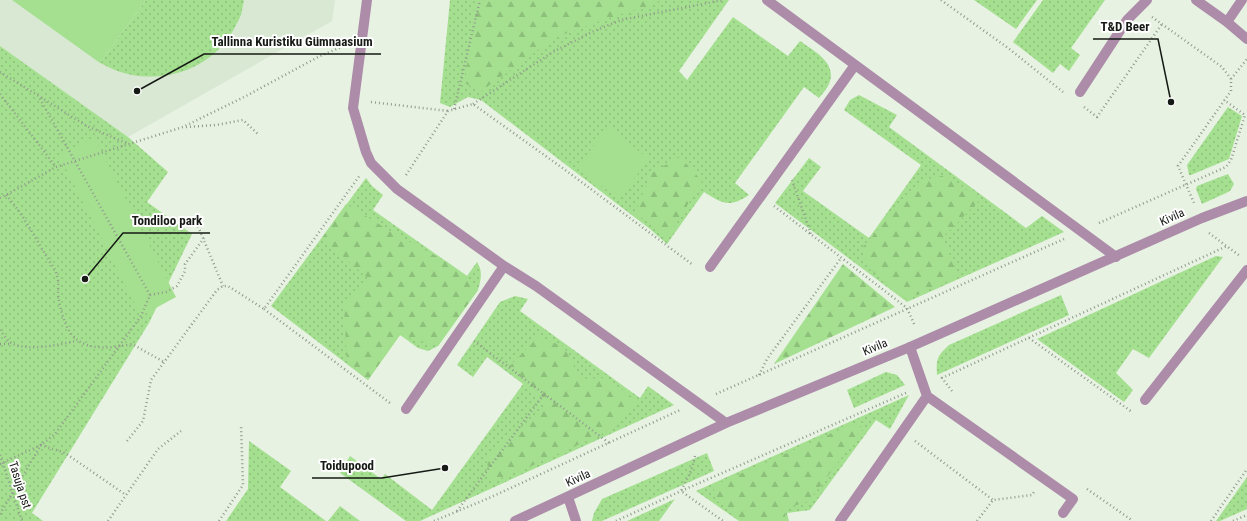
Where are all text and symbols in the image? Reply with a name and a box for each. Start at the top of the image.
callout: T&D Beer [1093,14,1158,39]
text: T&D Beer [1101,19,1150,34]
callout: Tallinna Kuristiku Gümnaasium [204,29,381,54]
text: Tallinna Kuristiku Gümnaasium [211,34,373,49]
street label: Kivila [1157,205,1187,229]
callout: Tondiloo park [123,208,210,233]
text: Tondiloo park [132,213,203,228]
street label: Kivila [860,335,890,358]
callout: Toidupood [312,453,382,478]
text: Toidupood [320,458,374,473]
street label: Tasuja pst [6,460,34,511]
street label: Kivila [563,466,593,490]

